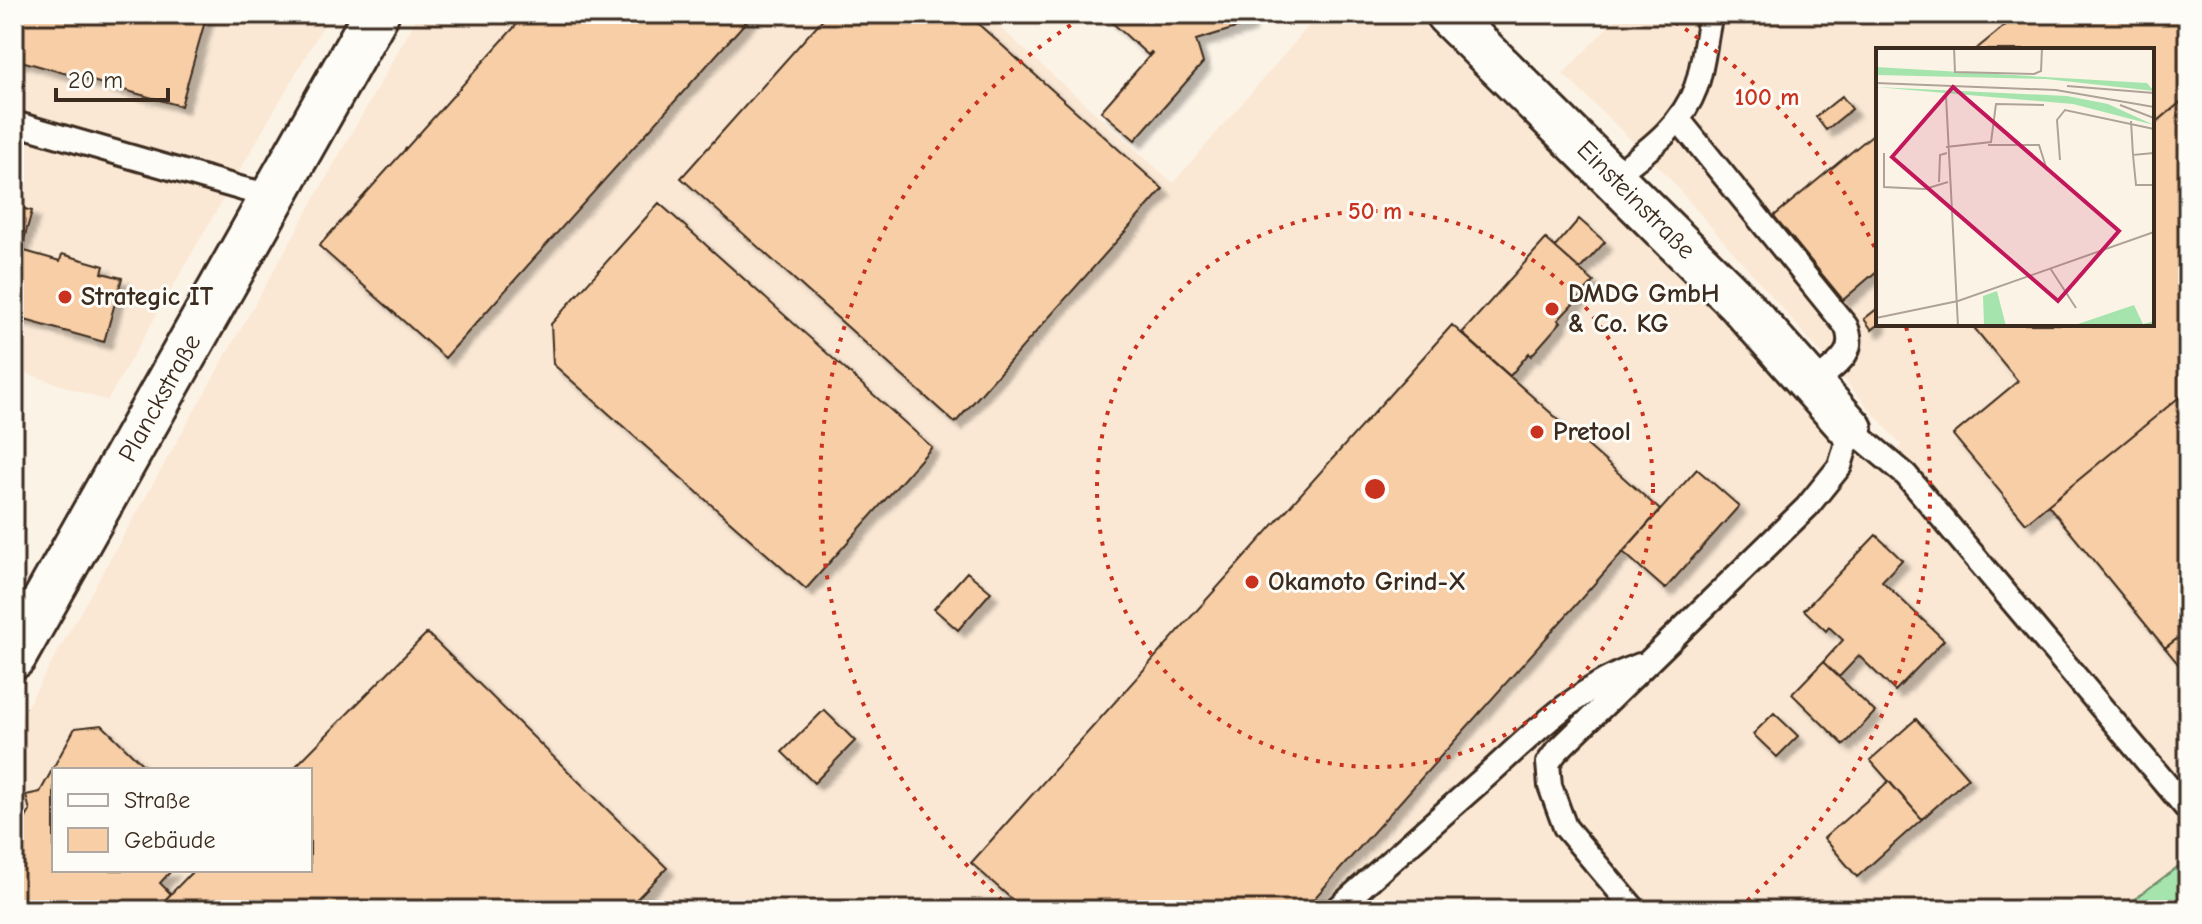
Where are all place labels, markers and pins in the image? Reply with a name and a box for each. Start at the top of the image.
place label: DMDG GmbH & Co. KG [1568,279,1720,339]
place label: Strategic IT [81,282,214,312]
marker: Strategic IT [56,288,74,306]
marker: DMDG GmbH & Co. KG [1543,300,1561,318]
place label: Pretool [1553,417,1631,447]
marker: Pretool [1528,423,1546,441]
centre of rings [1361,475,1389,503]
place label: Okamoto Grind-X [1268,567,1467,597]
marker: Okamoto Grind-X [1243,573,1261,591]

